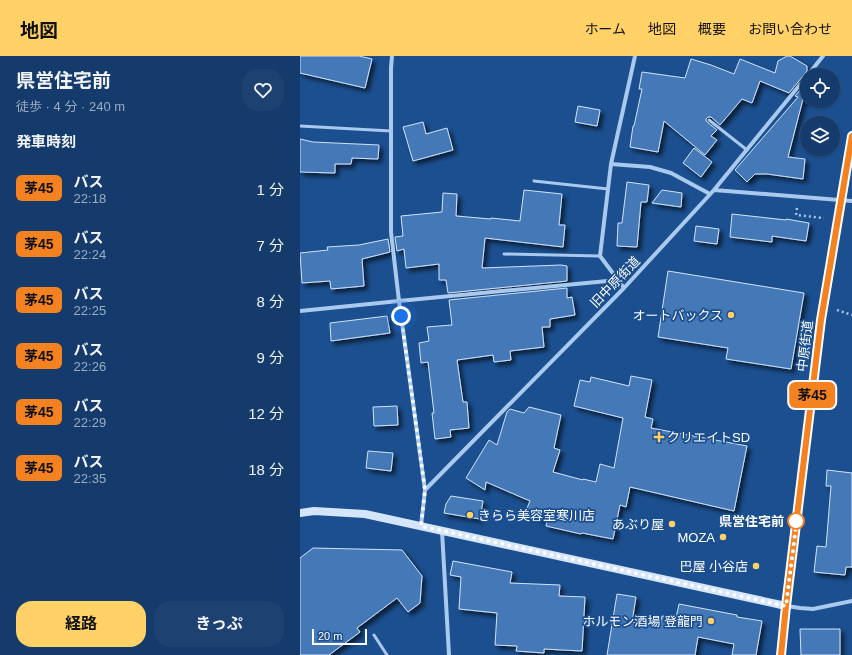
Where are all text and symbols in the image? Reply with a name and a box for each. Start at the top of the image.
text: 地図 [20,20,58,41]
text: ホーム [584,21,626,37]
text: 地図 [648,21,676,37]
text: 概要 [698,21,726,37]
text: お問い合わせ [748,21,832,37]
map controls [800,68,840,156]
button: locate [800,68,840,108]
button: heart [242,69,284,111]
text: 県営住宅前 [16,70,111,91]
text: 徒歩 · 4 分 · 240 m [16,99,125,114]
button: layers [800,116,840,156]
text: 発車時刻 [16,133,76,150]
text: バス [74,173,104,190]
text: 茅45 [24,180,54,196]
text: 1 分 [256,181,284,198]
text: 22:18 [74,191,106,206]
text: バス [74,229,104,246]
text: 茅45 [24,236,54,252]
text: 7 分 [256,237,284,254]
text: 22:24 [74,247,106,262]
street label: 旧中原街道 [587,253,643,311]
text: バス [74,285,104,302]
text: 茅45 [24,292,54,308]
text: 8 分 [256,293,284,310]
text: 22:25 [74,303,106,318]
your location [391,306,411,326]
place label: オートバックス [632,308,723,323]
marker: オートバックス [726,310,736,320]
street label: 中原街道 [794,319,816,373]
text: バス [74,341,104,358]
text: 茅45 [24,348,54,364]
text: 9 分 [256,349,284,366]
text: 22:26 [74,359,106,374]
line badge: 茅45 [789,382,835,408]
text: 茅45 [797,387,827,403]
text: バス [74,397,104,414]
text: 茅45 [24,404,54,420]
text: 12 分 [248,405,284,422]
text: 22:29 [74,415,106,430]
place label: クリエイトSD [667,430,750,445]
marker: クリエイトSD [654,432,664,442]
text: バス [74,453,104,470]
text: 茅45 [24,460,54,476]
text: 18 分 [248,461,284,478]
text: 22:35 [74,471,106,486]
place label: きらら美容室寒川店 [478,508,595,523]
marker: きらら美容室寒川店 [465,510,475,520]
marker: 県営住宅前 [787,512,805,530]
place label: 県営住宅前 [719,514,784,529]
place label: あぶり屋 [612,517,664,532]
marker: あぶり屋 [667,519,677,529]
place label: MOZA [677,530,715,545]
marker: MOZA [718,532,728,542]
place label: 巴屋 小谷店 [679,559,748,574]
marker: 巴屋 小谷店 [751,561,761,571]
button: 経路 [16,601,146,647]
button: きっぷ [154,601,284,647]
place label: ホルモン酒場 登龍門 [582,614,703,629]
marker: ホルモン酒場 登龍門 [706,616,716,626]
scale bar [312,627,367,646]
text: 20 m [318,630,342,642]

